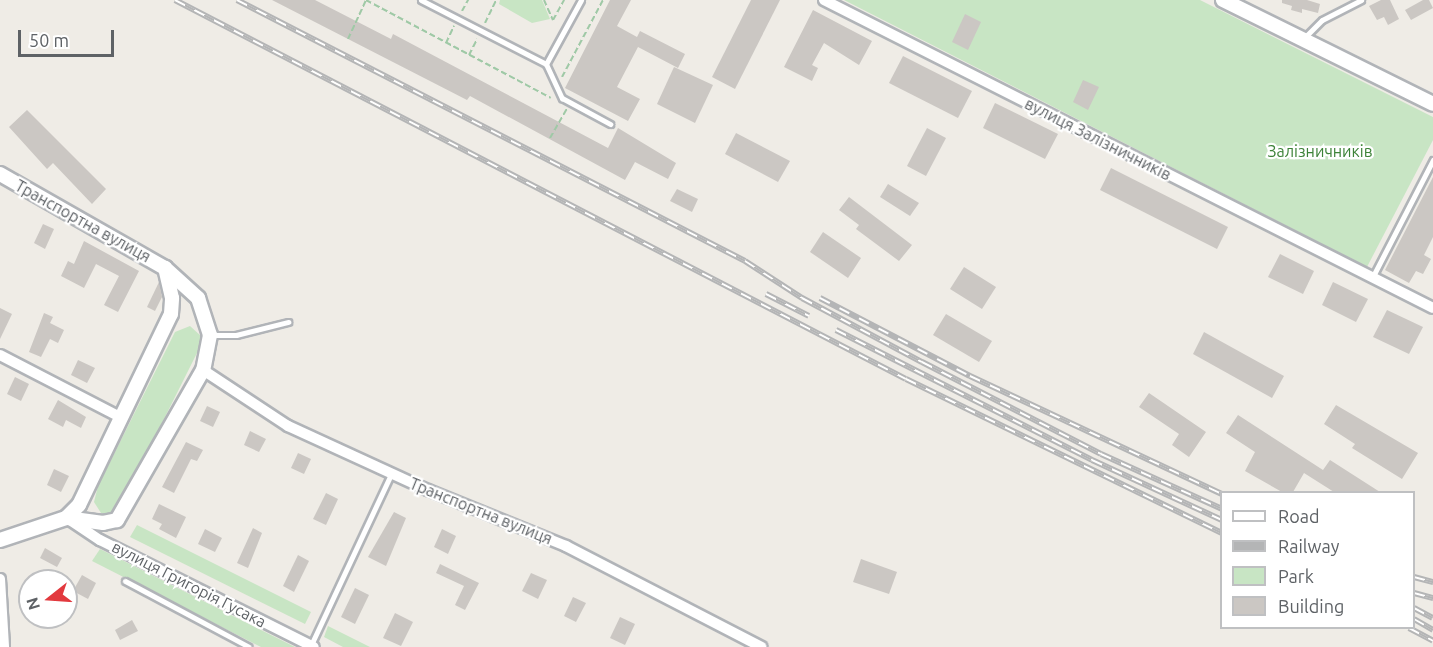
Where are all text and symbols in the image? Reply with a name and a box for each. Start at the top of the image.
scale bar [21,18,117,56]
text: 50 m [29,30,69,50]
street label: вулиця Залізничників [1022,94,1174,184]
park label: Залізничників [1267,141,1373,161]
street label: Транспортна вулиця [12,176,154,266]
street label: Транспортна вулиця [407,474,555,548]
legend [1220,491,1415,629]
text: Road [1278,506,1320,526]
text: Railway [1278,536,1339,556]
street label: вулиця Григорія Гусака [109,537,269,631]
text: Park [1278,566,1314,586]
north arrow [18,569,78,629]
text: N [22,595,43,612]
text: Building [1278,596,1344,616]

